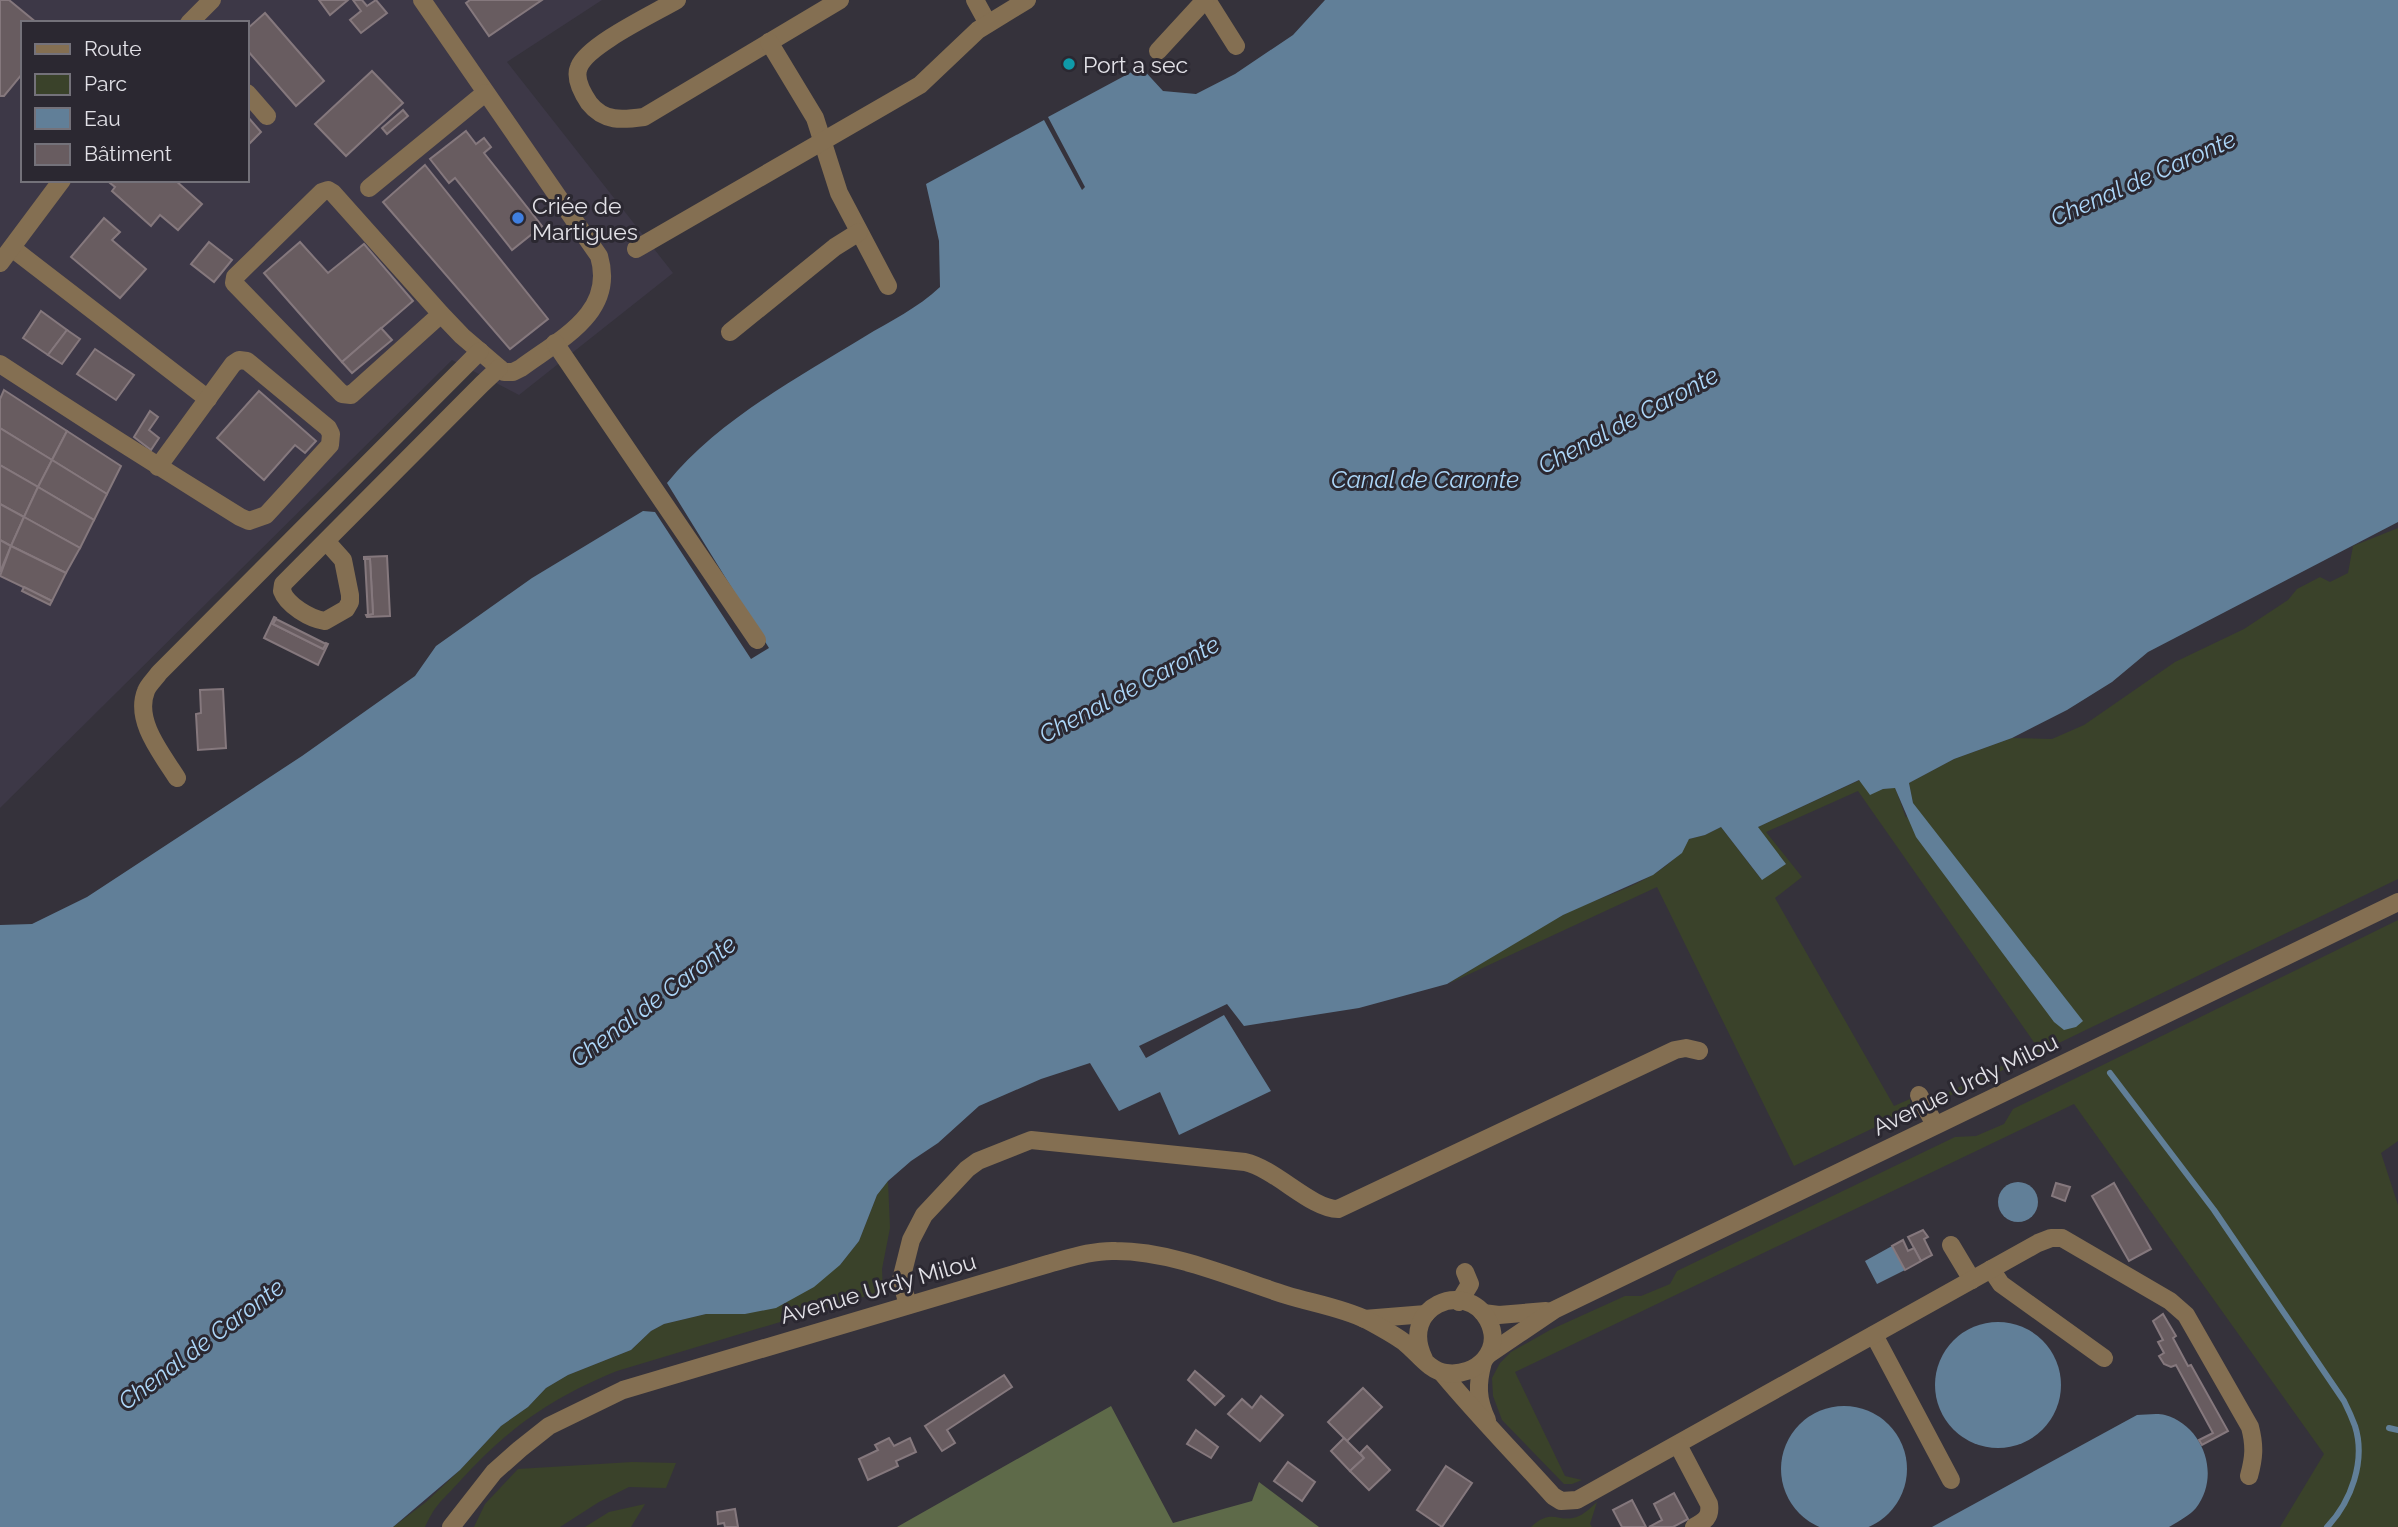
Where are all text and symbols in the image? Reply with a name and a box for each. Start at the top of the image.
legend [21,21,248,182]
text: Route [84,36,142,61]
place label: Port a sec [1083,51,1188,78]
marker: Port a sec [1061,56,1077,72]
text: Parc [84,71,127,96]
text: Eau [84,106,121,131]
water label: Chenal de Caronte [2046,124,2240,232]
text: Bâtiment [84,141,172,166]
place label: Criée de Martigues [532,192,638,245]
marker: Criée de Martigues [510,210,526,226]
water label: Chenal de Caronte [1533,360,1723,480]
water label: Canal de Caronte [1331,465,1519,494]
water label: Chenal de Caronte [1034,629,1224,749]
water label: Chenal de Caronte [564,929,742,1073]
street label: Avenue Urdy Milou [1868,1028,2062,1140]
street label: Avenue Urdy Milou [777,1247,979,1329]
water label: Chenal de Caronte [112,1272,290,1416]

